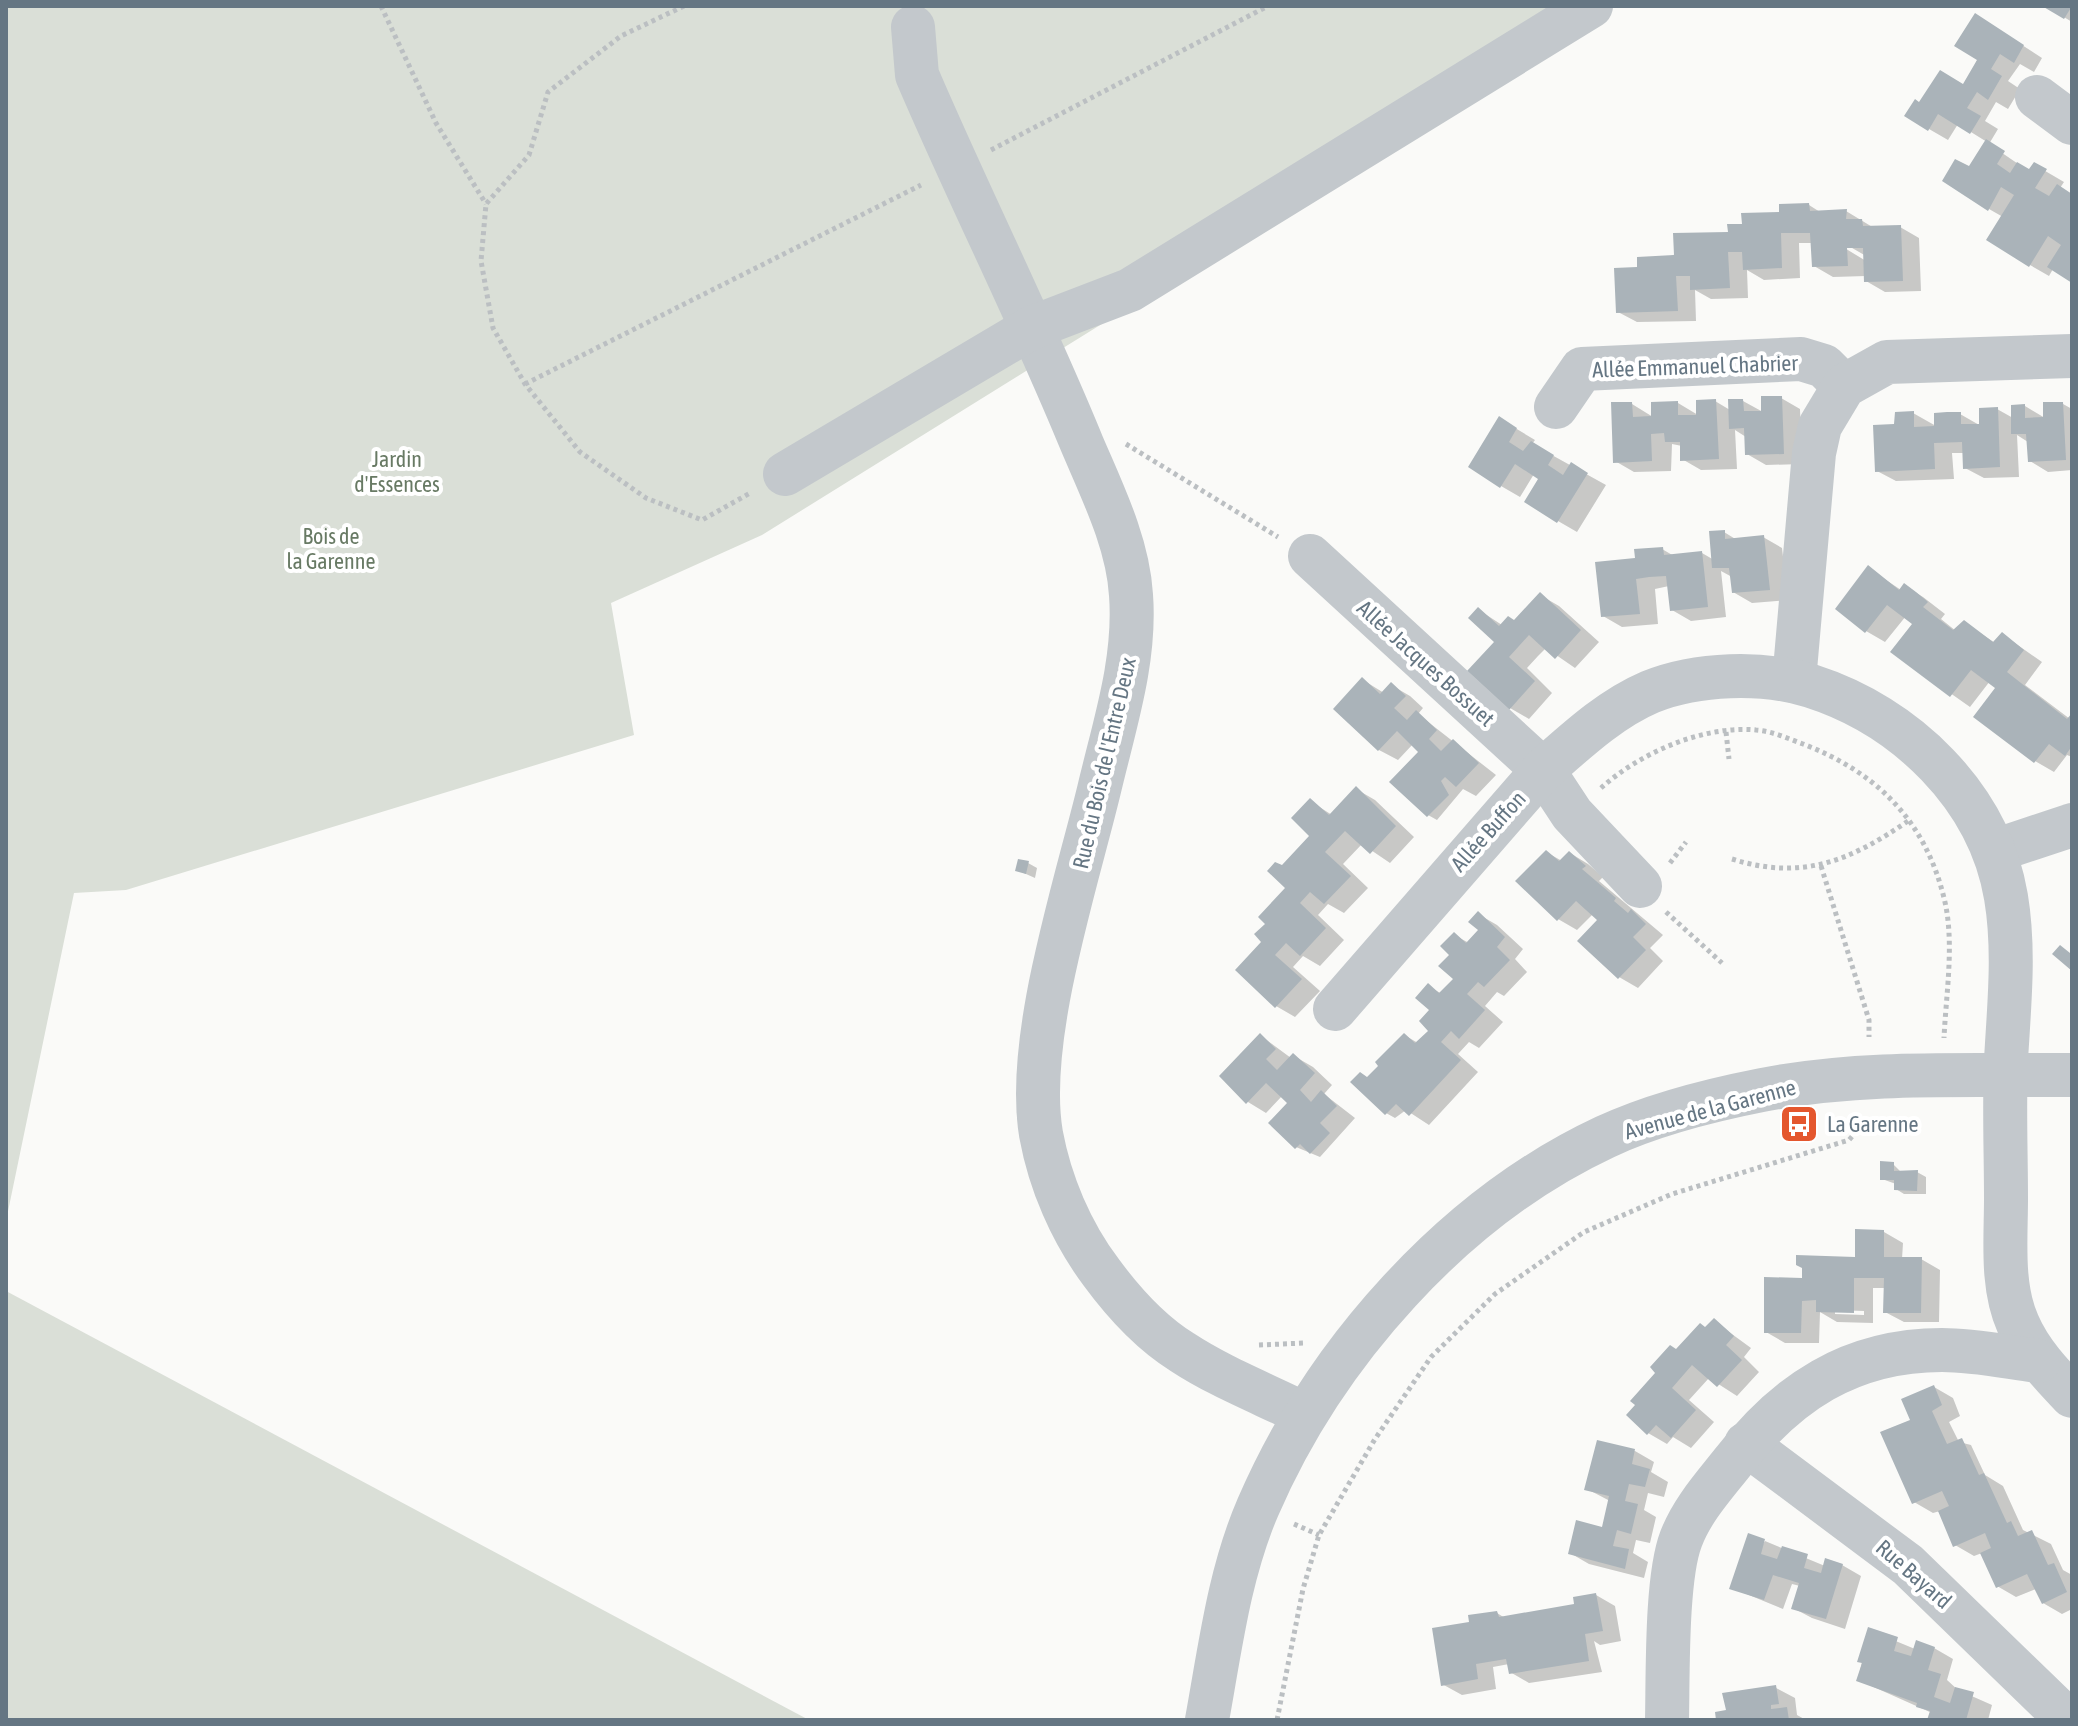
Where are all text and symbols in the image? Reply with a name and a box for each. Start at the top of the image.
street label: Allée Emmanuel Chabrier [1592,349,1799,383]
park label: Jardin d'Essences [354,446,440,497]
park label: Bois de la Garenne [287,523,375,574]
street label: Allée Jacques Bossuet [1352,595,1500,731]
street label: Rue du Bois de l'Entre Deux [1067,655,1141,871]
street label: Allée Buffon [1445,785,1531,877]
street label: Avenue de la Garenne [1622,1074,1798,1144]
bus stop icon: La Garenne [1778,1103,1820,1145]
place label: La Garenne [1827,1111,1918,1137]
street label: Rue Bayard [1871,1534,1957,1614]

